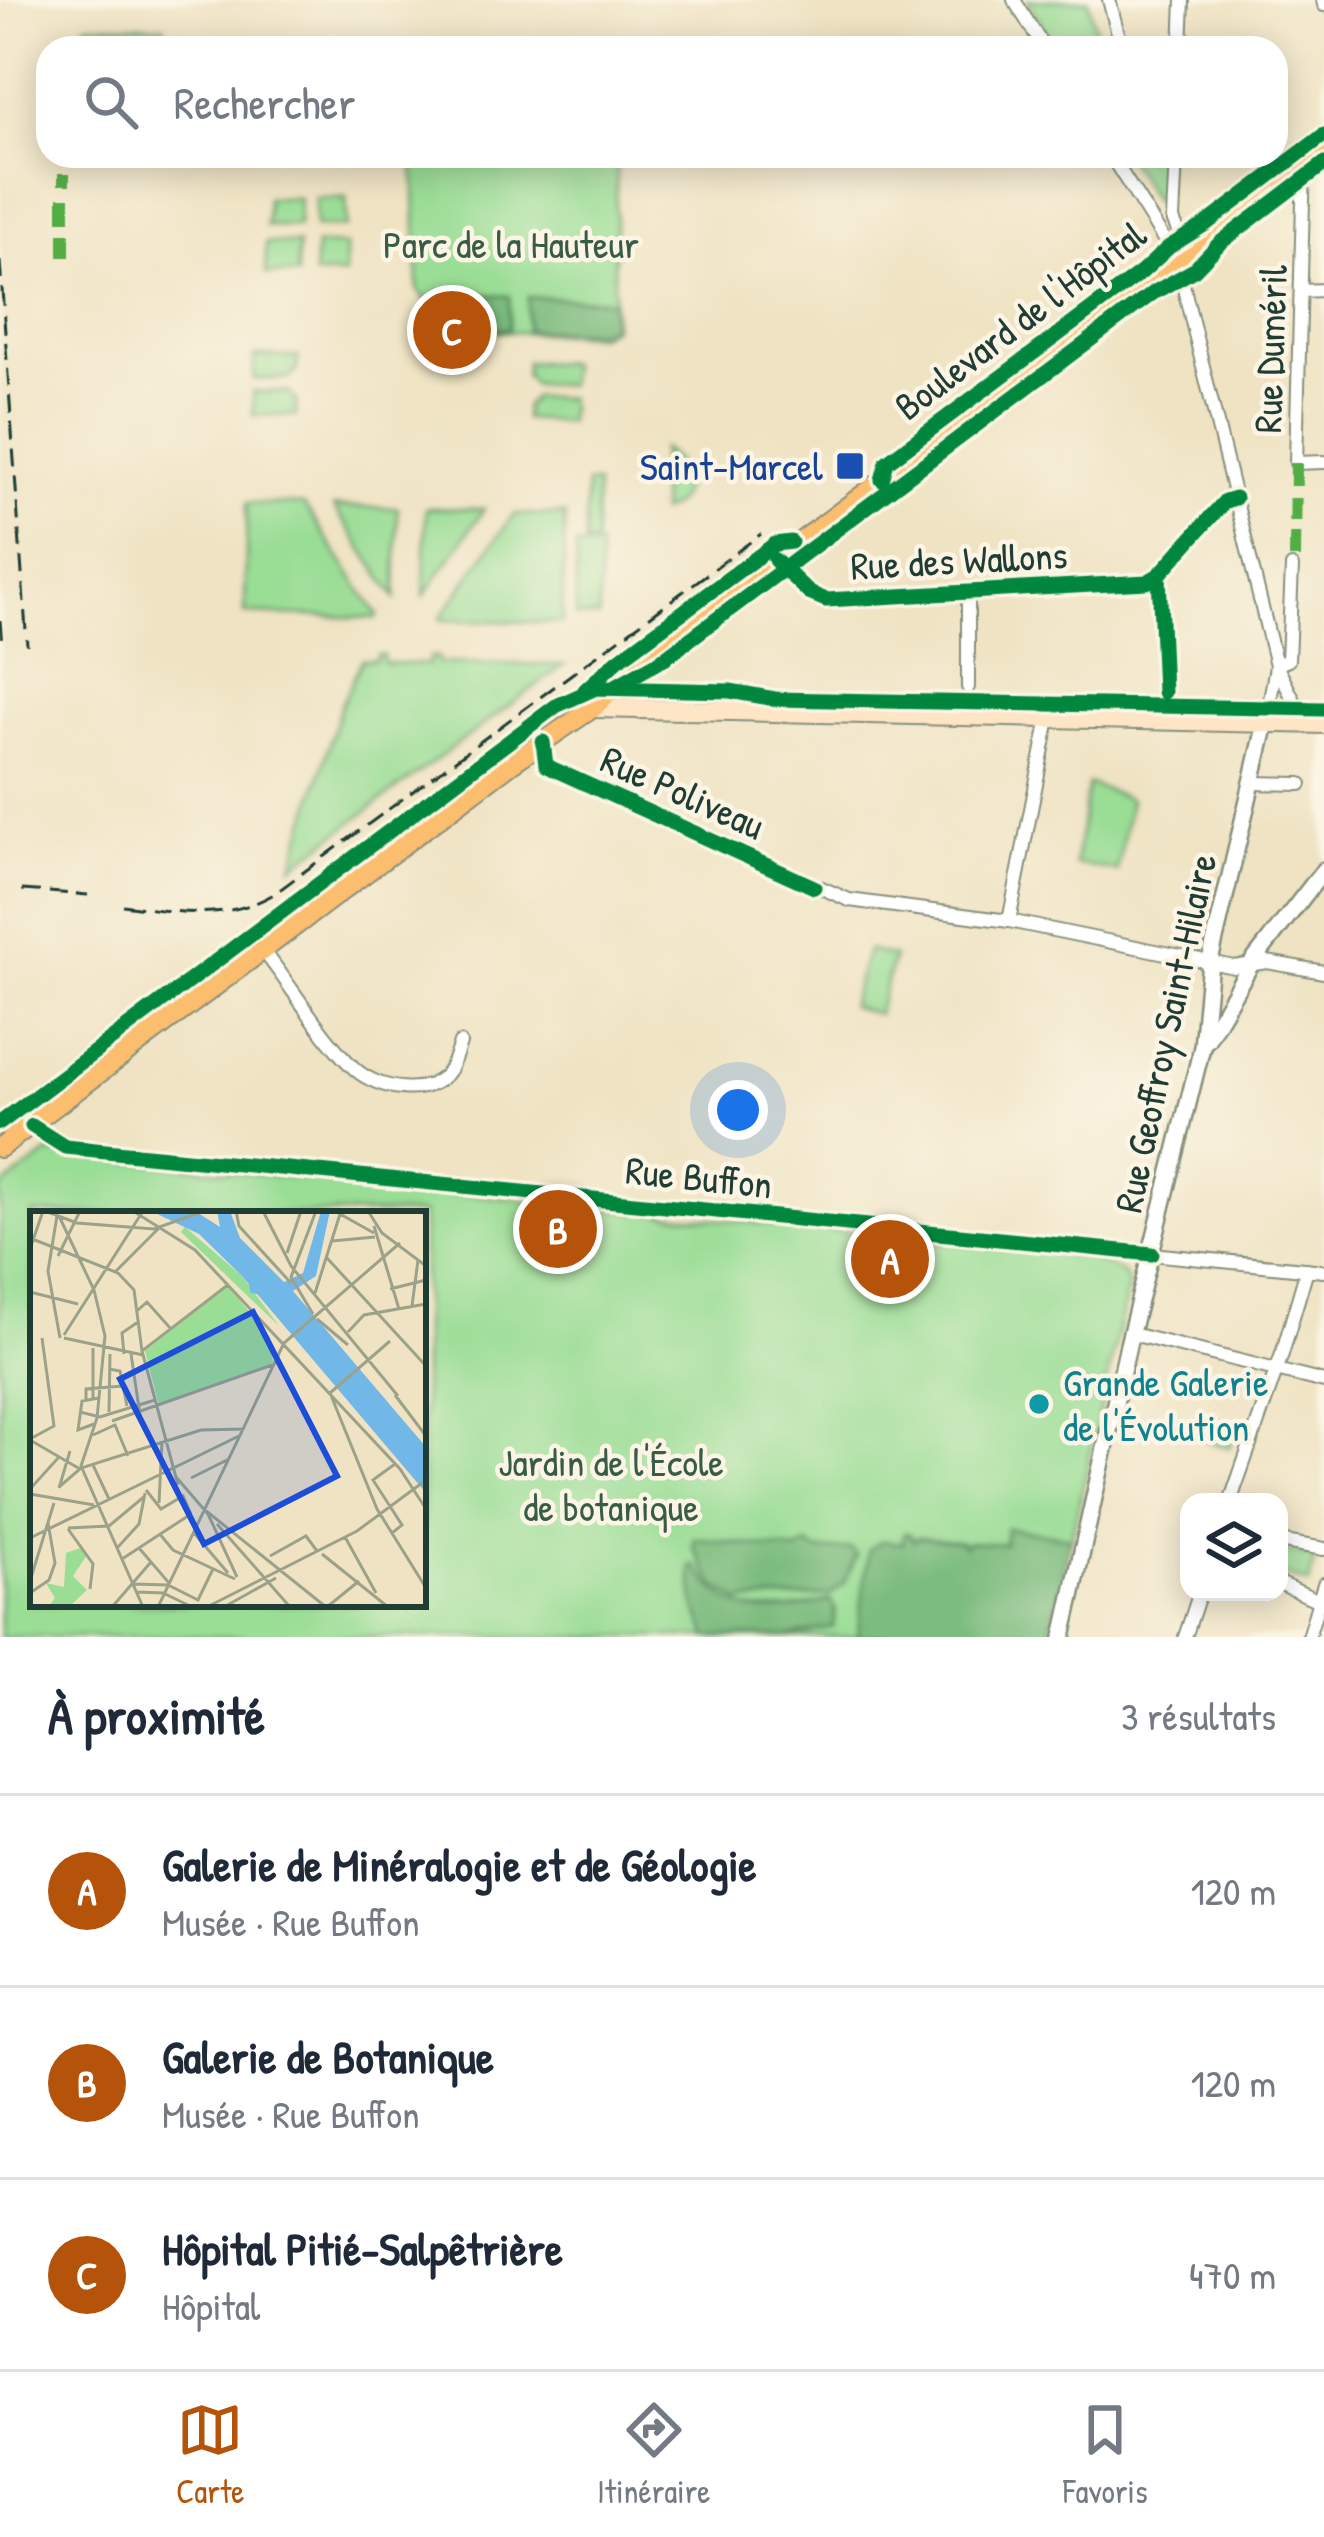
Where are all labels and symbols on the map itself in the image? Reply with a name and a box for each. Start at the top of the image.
street label: Boulevard de l'Hôpital [883,207,1157,432]
park label: Parc de la Hauteur [383,217,639,270]
street label: Rue Duméril [1240,263,1299,434]
pin: C [413,285,491,375]
place label: Saint-Marcel [640,439,824,492]
marker: Saint-Marcel [834,450,866,482]
street label: Rue des Wallons [849,527,1069,592]
street label: Rue Poliveau [593,732,773,851]
street label: Rue Geoffroy Saint-Hilaire [1101,849,1228,1217]
your location [708,1080,768,1140]
street label: Rue Buffon [623,1142,775,1211]
pin: B [519,1184,597,1274]
inset map [30,1211,426,1607]
pin: A [851,1214,929,1304]
place label: Grande Galerie de l'Évolution [1063,1355,1269,1453]
marker: Grande Galerie de l'Évolution [1026,1391,1052,1417]
park label: Jardin de l'École de botanique [498,1435,724,1533]

